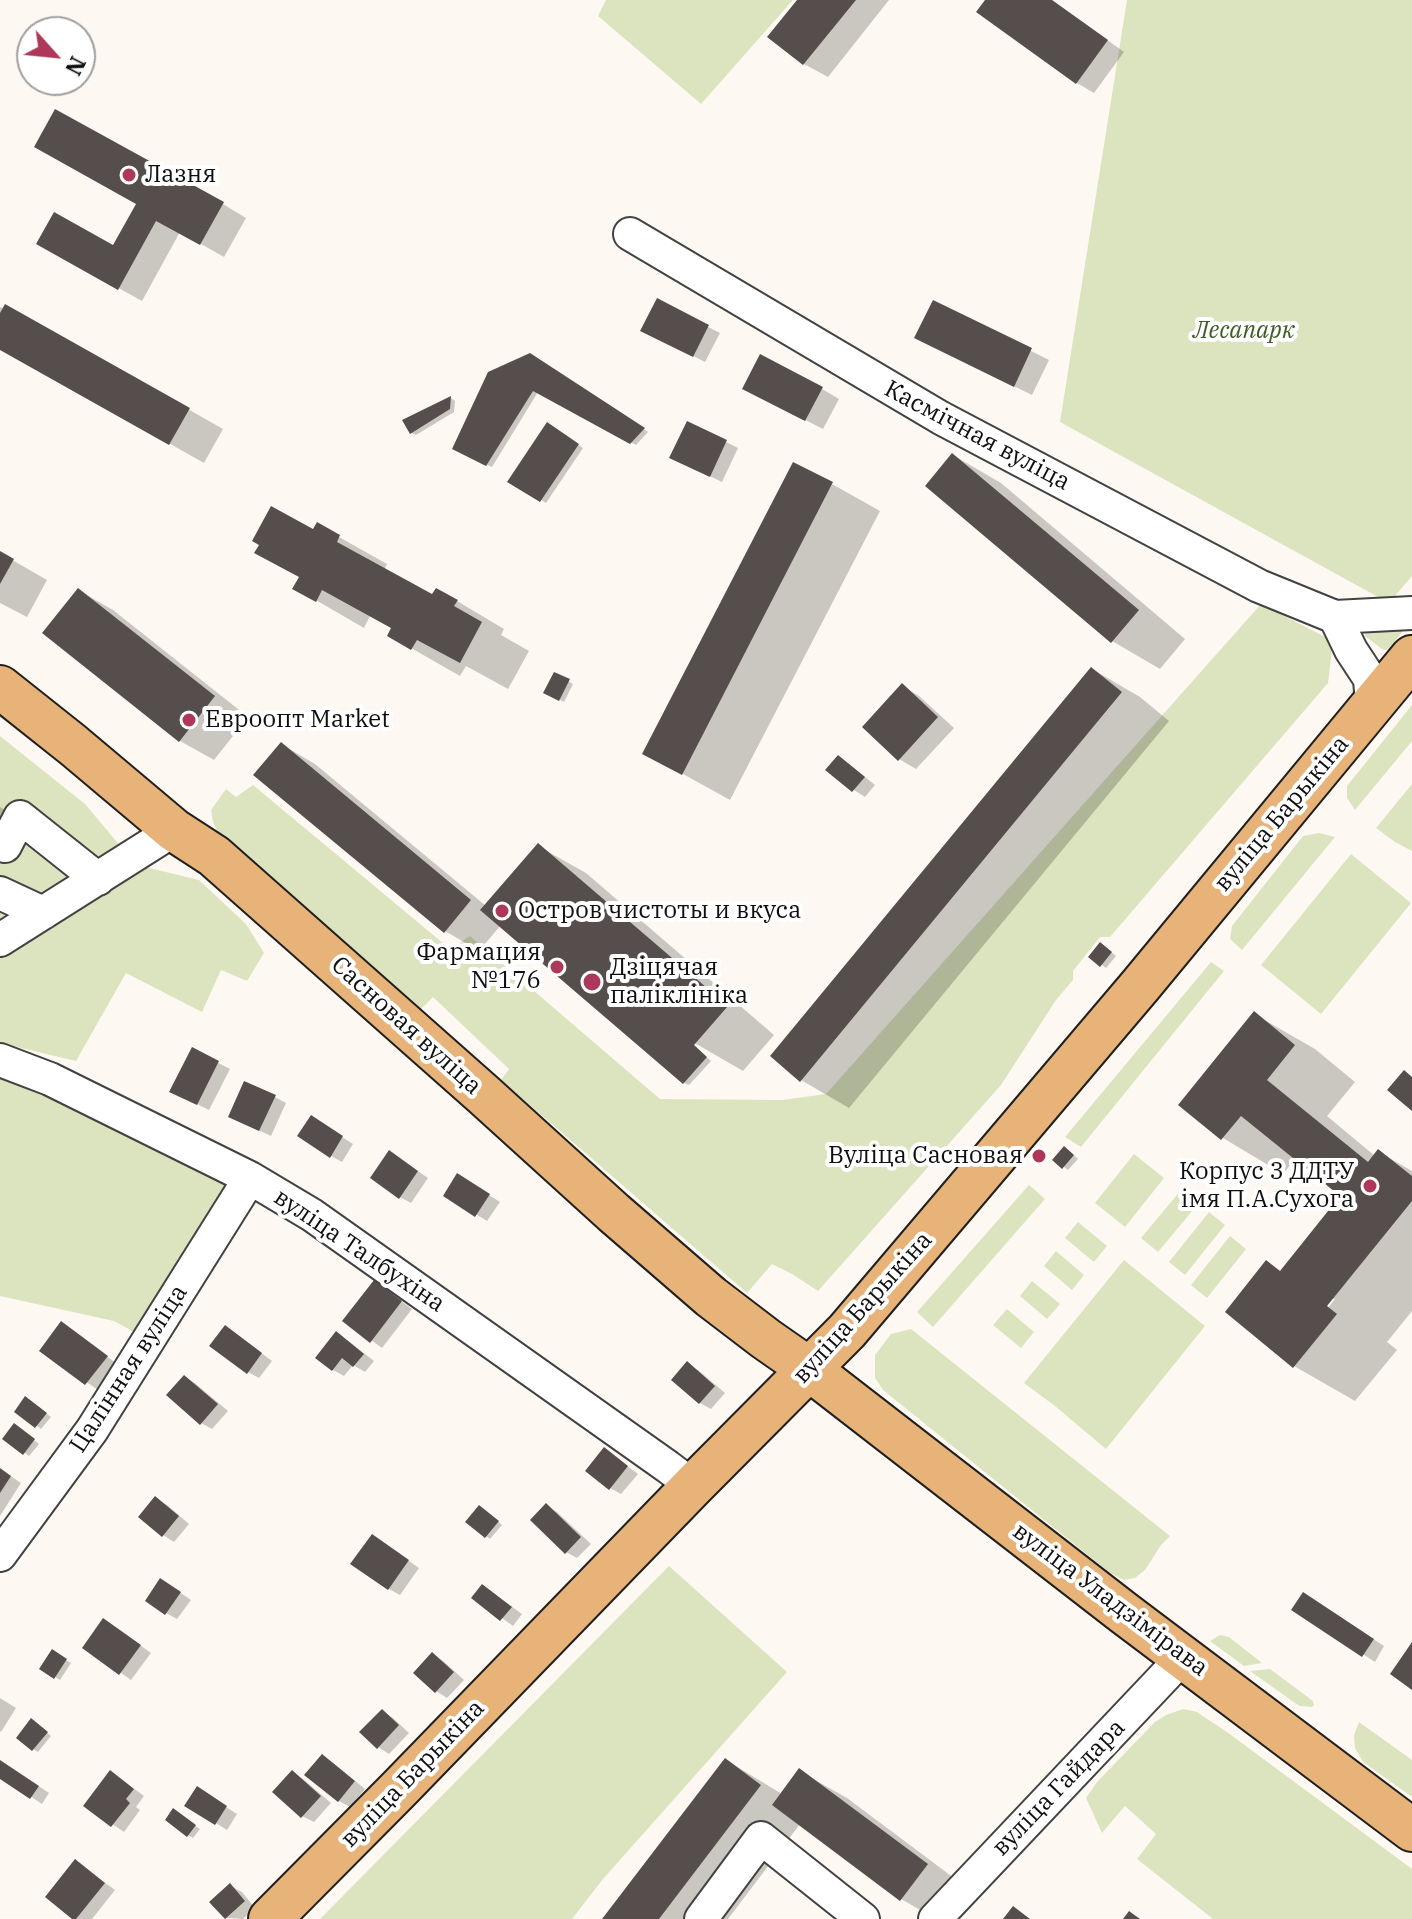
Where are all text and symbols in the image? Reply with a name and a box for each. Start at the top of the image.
north arrow [16,16,96,96]
text: N [59,52,93,81]
place label: Лазня [145,161,216,189]
marker: Лазня [120,166,138,184]
park label: Лесапарк [1193,317,1295,345]
street label: Касмічная вуліца [879,375,1075,497]
place label: Евроопт Market [205,706,390,734]
marker: Евроопт Market [180,711,198,729]
street label: вуліца Барыкіна [1209,730,1355,898]
place label: Остров чистоты и вкуса [518,897,801,925]
marker: Остров чистоты и вкуса [493,902,511,920]
place label: Фармация №176 [416,939,541,995]
street label: Сасновая вуліца [325,951,487,1101]
place label: Дзіцячая паліклініка [610,954,748,1010]
marker: Фармация №176 [548,958,566,976]
marker: Дзіцячая паліклініка [581,971,603,993]
place label: Вуліца Сасновая [828,1142,1023,1170]
marker: Вуліца Сасновая [1030,1147,1048,1165]
place label: Корпус 3 ДДТУ імя П.А.Сухога [1179,1158,1354,1214]
marker: Корпус 3 ДДТУ імя П.А.Сухога [1361,1177,1379,1195]
street label: вуліца Талбухіна [268,1183,450,1319]
street label: вуліца Барыкіна [787,1226,939,1390]
street label: Цалінная вуліца [64,1280,194,1458]
street label: вуліца Уладзімірава [1007,1517,1213,1683]
street label: вуліца Барыкіна [335,1694,491,1854]
street label: вуліца Гайдара [987,1714,1131,1862]

